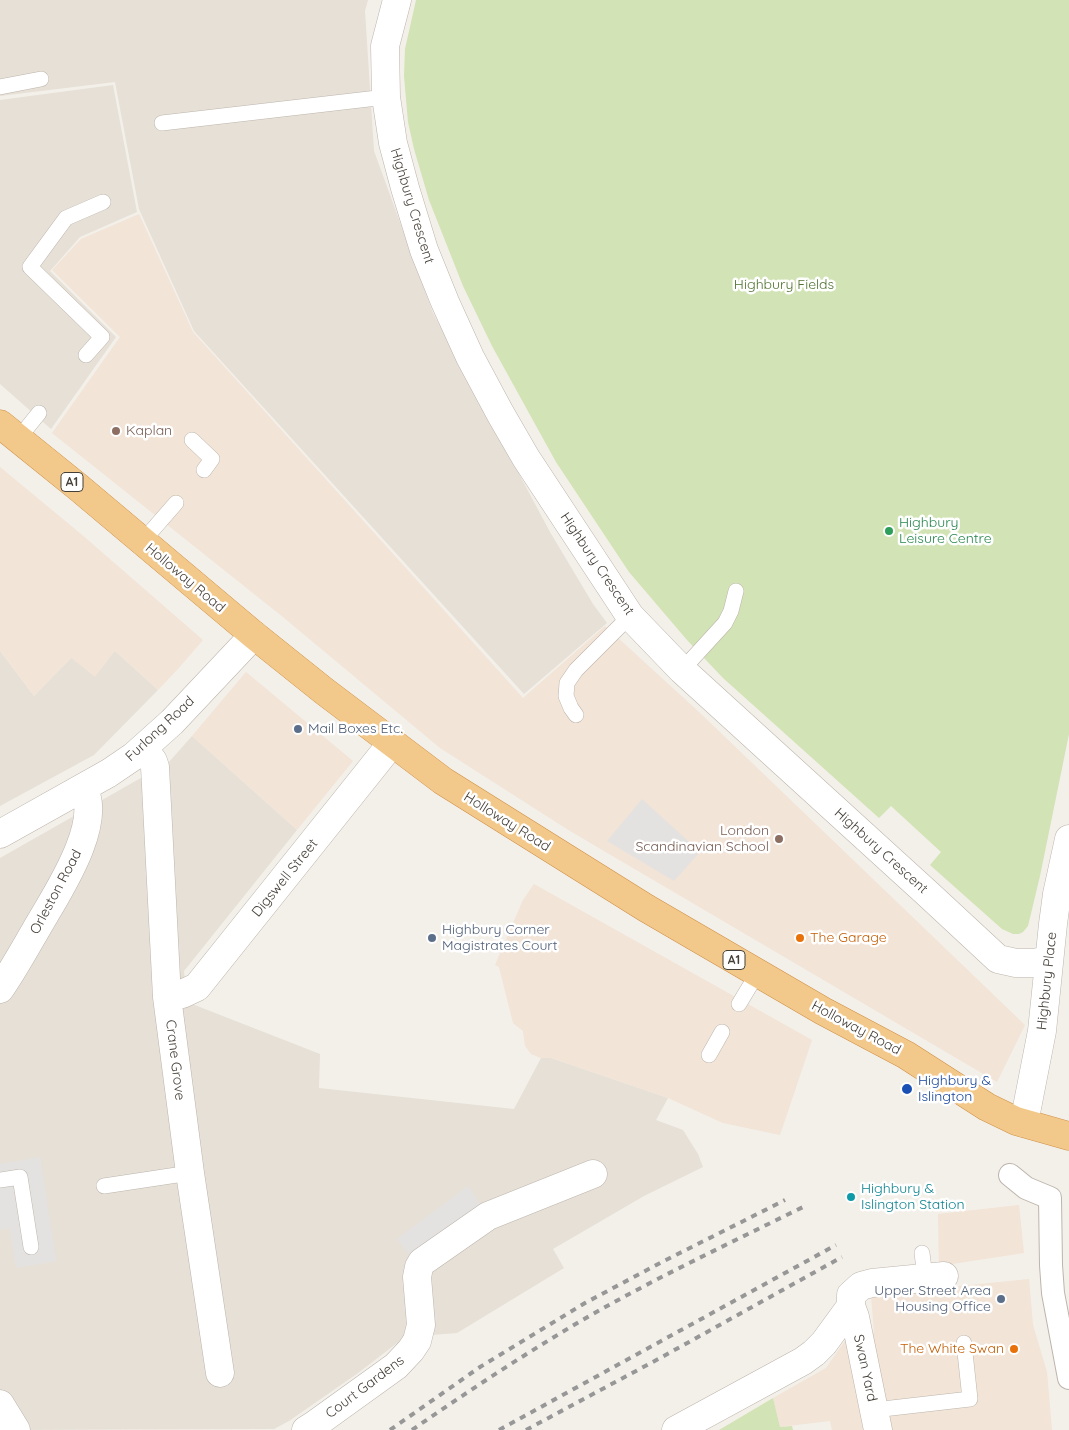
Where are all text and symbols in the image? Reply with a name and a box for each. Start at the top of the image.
street label: Highbury Crescent [386,146,438,266]
park label: Highbury Fields [734,277,834,293]
place label: Kaplan [126,423,172,439]
marker: Kaplan [110,425,122,437]
road number: A1 [61,472,83,492]
street label: Highbury Crescent [556,510,638,618]
place label: Highbury Leisure Centre [899,515,992,548]
marker: Highbury Leisure Centre [883,525,895,537]
street label: Holloway Road [142,540,228,616]
street label: Furlong Road [122,693,198,765]
place label: Mail Boxes Etc. [308,721,403,737]
marker: Mail Boxes Etc. [292,723,304,735]
street label: Holloway Road [461,789,553,855]
street label: Highbury Crescent [831,805,931,897]
place label: London Scandinavian School [635,823,769,856]
marker: London Scandinavian School [773,833,785,845]
street label: Digswell Street [249,836,321,920]
street label: Orleston Road [27,847,85,937]
place label: Highbury Corner Magistrates Court [442,922,557,954]
place label: The Garage [810,930,887,946]
street label: Highbury Place [1033,931,1061,1031]
marker: Highbury Corner Magistrates Court [426,932,438,944]
marker: The Garage [794,932,806,944]
road number: A1 [723,950,745,970]
street label: Holloway Road [808,997,904,1059]
street label: Crane Grove [162,1019,188,1101]
place label: Highbury & Islington [918,1073,991,1106]
marker: Highbury & Islington [900,1082,914,1096]
place label: Highbury & Islington Station [861,1181,965,1214]
marker: Highbury & Islington Station [845,1191,857,1203]
place label: Upper Street Area Housing Office [874,1283,991,1315]
marker: Upper Street Area Housing Office [995,1293,1007,1305]
street label: Swan Yard [850,1333,880,1403]
place label: The White Swan [900,1341,1004,1357]
marker: The White Swan [1008,1343,1020,1355]
street label: Court Gardens [322,1352,408,1422]

